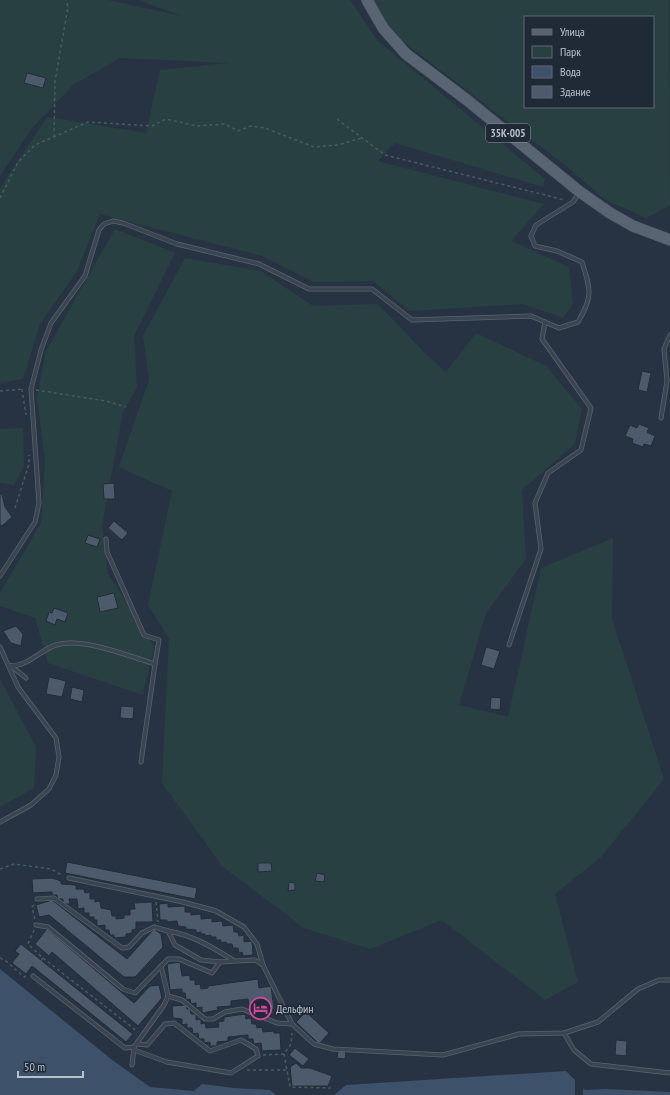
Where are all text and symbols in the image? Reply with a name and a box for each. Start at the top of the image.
legend [524,16,654,108]
text: Улица [560,24,585,39]
text: Парк [560,44,581,59]
text: Вода [560,64,581,79]
text: Здание [560,84,591,99]
road number: 35К-005 [486,124,530,142]
hotel icon: Дельфин [247,995,273,1021]
place label: Дельфин [276,1001,313,1016]
scale bar [18,1053,83,1079]
text: 50 m [24,1059,45,1074]

